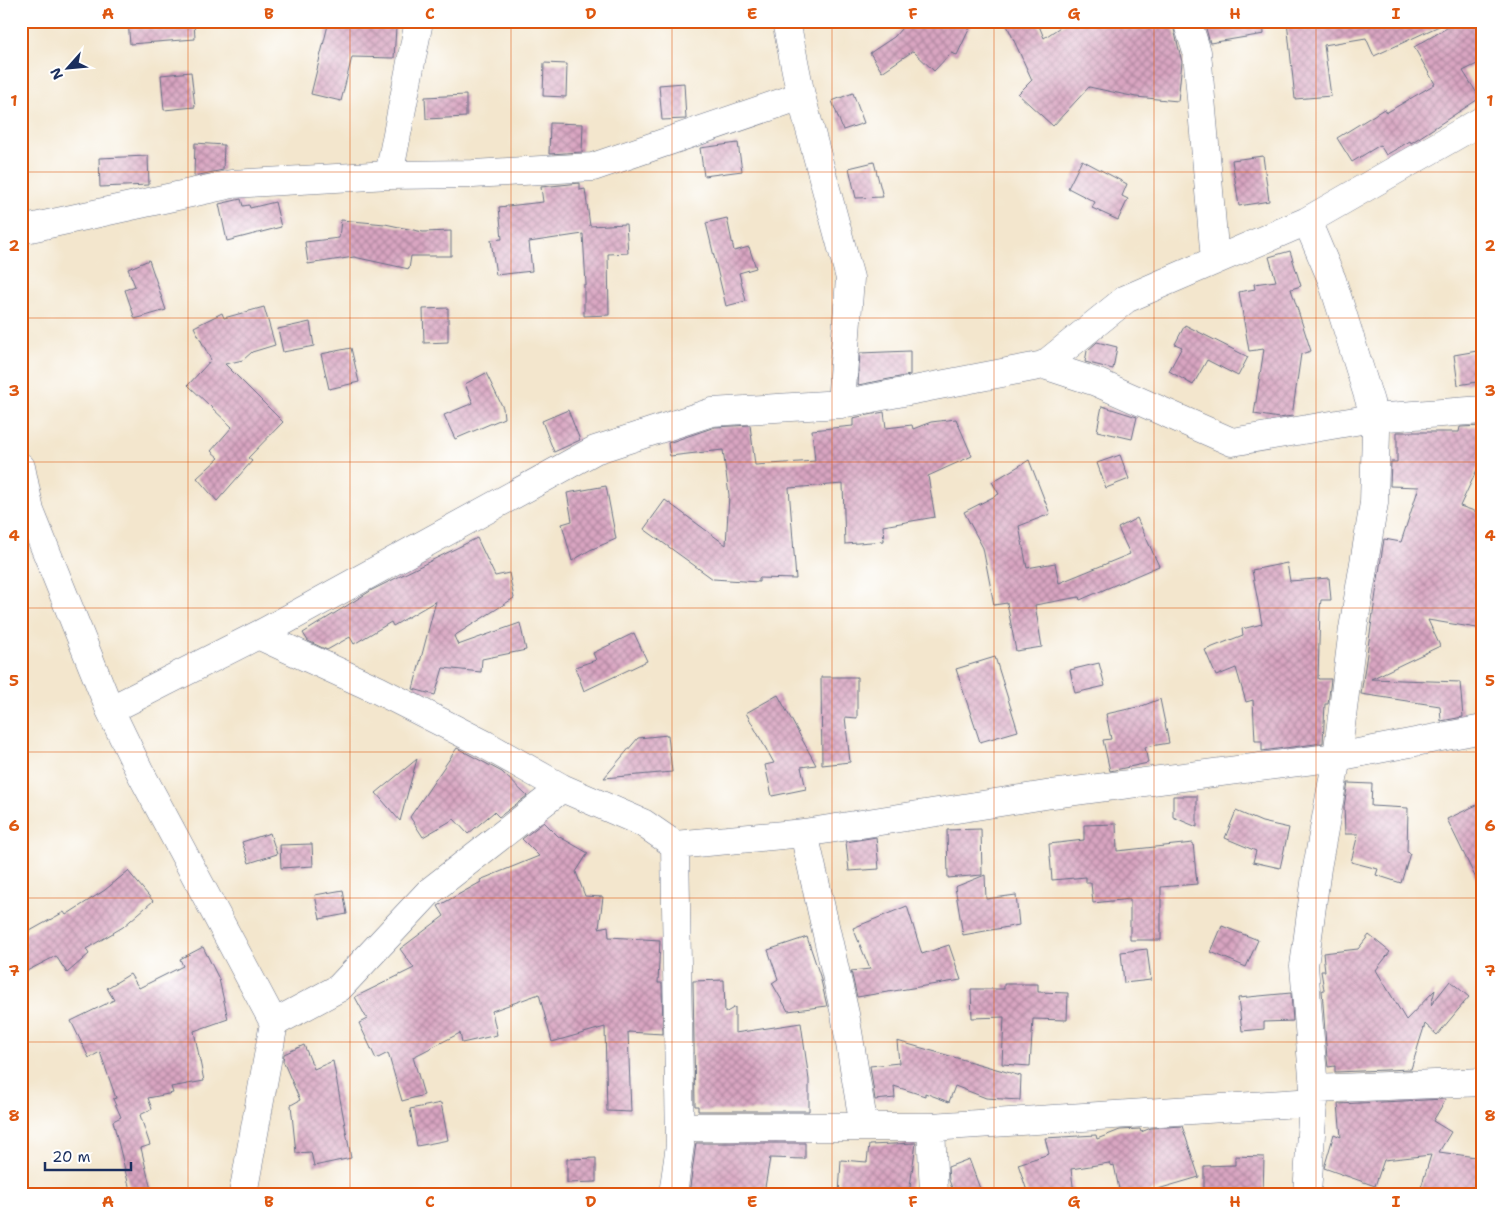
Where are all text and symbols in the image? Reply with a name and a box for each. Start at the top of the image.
text: A [102,3,114,24]
text: B [264,3,274,24]
text: C [425,3,435,24]
text: D [585,3,597,24]
text: E [747,3,757,24]
text: F [908,3,918,24]
text: G [1068,3,1081,24]
text: H [1229,3,1241,24]
text: I [1392,3,1401,24]
north arrow [42,42,92,92]
text: N [46,65,67,83]
text: 1 [10,90,18,111]
text: 1 [1486,90,1494,111]
text: 2 [8,235,20,256]
text: 2 [1484,235,1496,256]
text: 3 [8,380,20,401]
text: 3 [1484,380,1496,401]
text: 4 [8,525,20,546]
text: 4 [1484,525,1496,546]
text: 5 [9,670,19,691]
text: 5 [1485,670,1495,691]
text: 6 [8,815,20,836]
text: 6 [1484,815,1496,836]
text: 7 [8,960,20,981]
text: 7 [1484,960,1496,981]
text: 8 [8,1105,20,1126]
text: 8 [1484,1105,1496,1126]
scale bar [45,1140,131,1172]
text: 20 m [52,1147,91,1167]
text: A [102,1191,114,1212]
text: B [264,1191,274,1212]
text: C [425,1191,435,1212]
text: D [585,1191,597,1212]
text: E [747,1191,757,1212]
text: F [908,1191,918,1212]
text: G [1068,1191,1081,1212]
text: H [1229,1191,1241,1212]
text: I [1392,1191,1401,1212]

